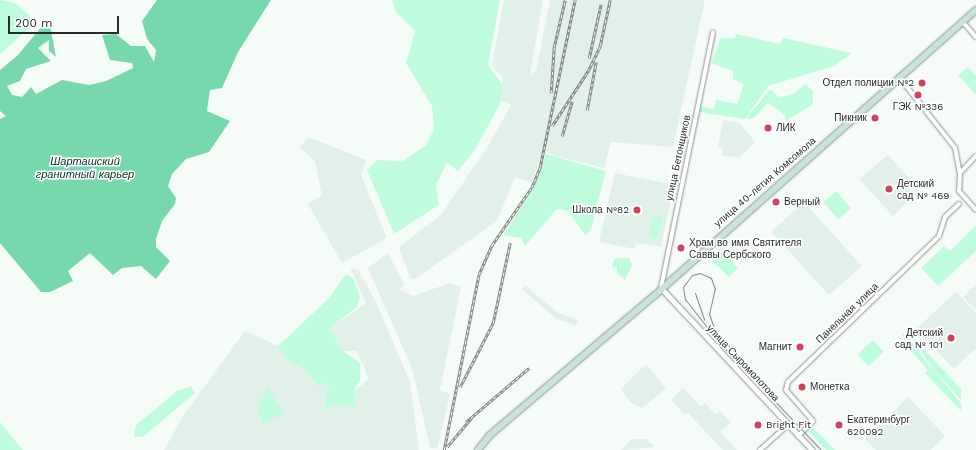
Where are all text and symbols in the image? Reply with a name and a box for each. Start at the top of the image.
scale bar [10,8,121,34]
text: 200 m [15,16,52,30]
place label: Отдел полиции №2 [822,77,914,89]
marker: Отдел полиции №2 [917,78,927,88]
marker: ГЭК №336 [913,90,923,100]
place label: ГЭК №336 [893,101,943,113]
place label: Пикник [834,112,867,124]
marker: Пикник [870,113,880,123]
street label: улица Бетонщиков [663,114,693,202]
place label: ЛИК [776,122,796,134]
marker: ЛИК [763,123,773,133]
street label: улица 40-летия Комсомола [712,135,818,229]
water label: Шарташский гранитный карьер [36,156,134,182]
place label: Детский сад № 469 [897,177,950,200]
marker: Детский сад № 469 [884,184,894,194]
place label: Верный [784,196,820,208]
marker: Верный [771,197,781,207]
place label: Школа №82 [572,204,629,216]
marker: Школа №82 [632,205,642,215]
place label: Храм во имя Святителя Саввы Сербского [689,236,801,260]
marker: Храм во имя Святителя Саввы Сербского [676,243,686,253]
street label: Панельная улица [813,280,881,346]
street label: улица Сыромолотова [704,322,782,404]
place label: Детский сад № 101 [895,326,943,350]
marker: Детский сад № 101 [946,333,956,343]
place label: Магнит [759,341,792,353]
marker: Магнит [795,342,805,352]
place label: Монетка [810,381,849,393]
marker: Монетка [797,382,807,392]
place label: Екатеринбург 620092 [847,413,910,436]
place label: Bright Fit [766,419,811,431]
marker: Bright Fit [753,420,763,430]
marker: Екатеринбург 620092 [834,420,844,430]

